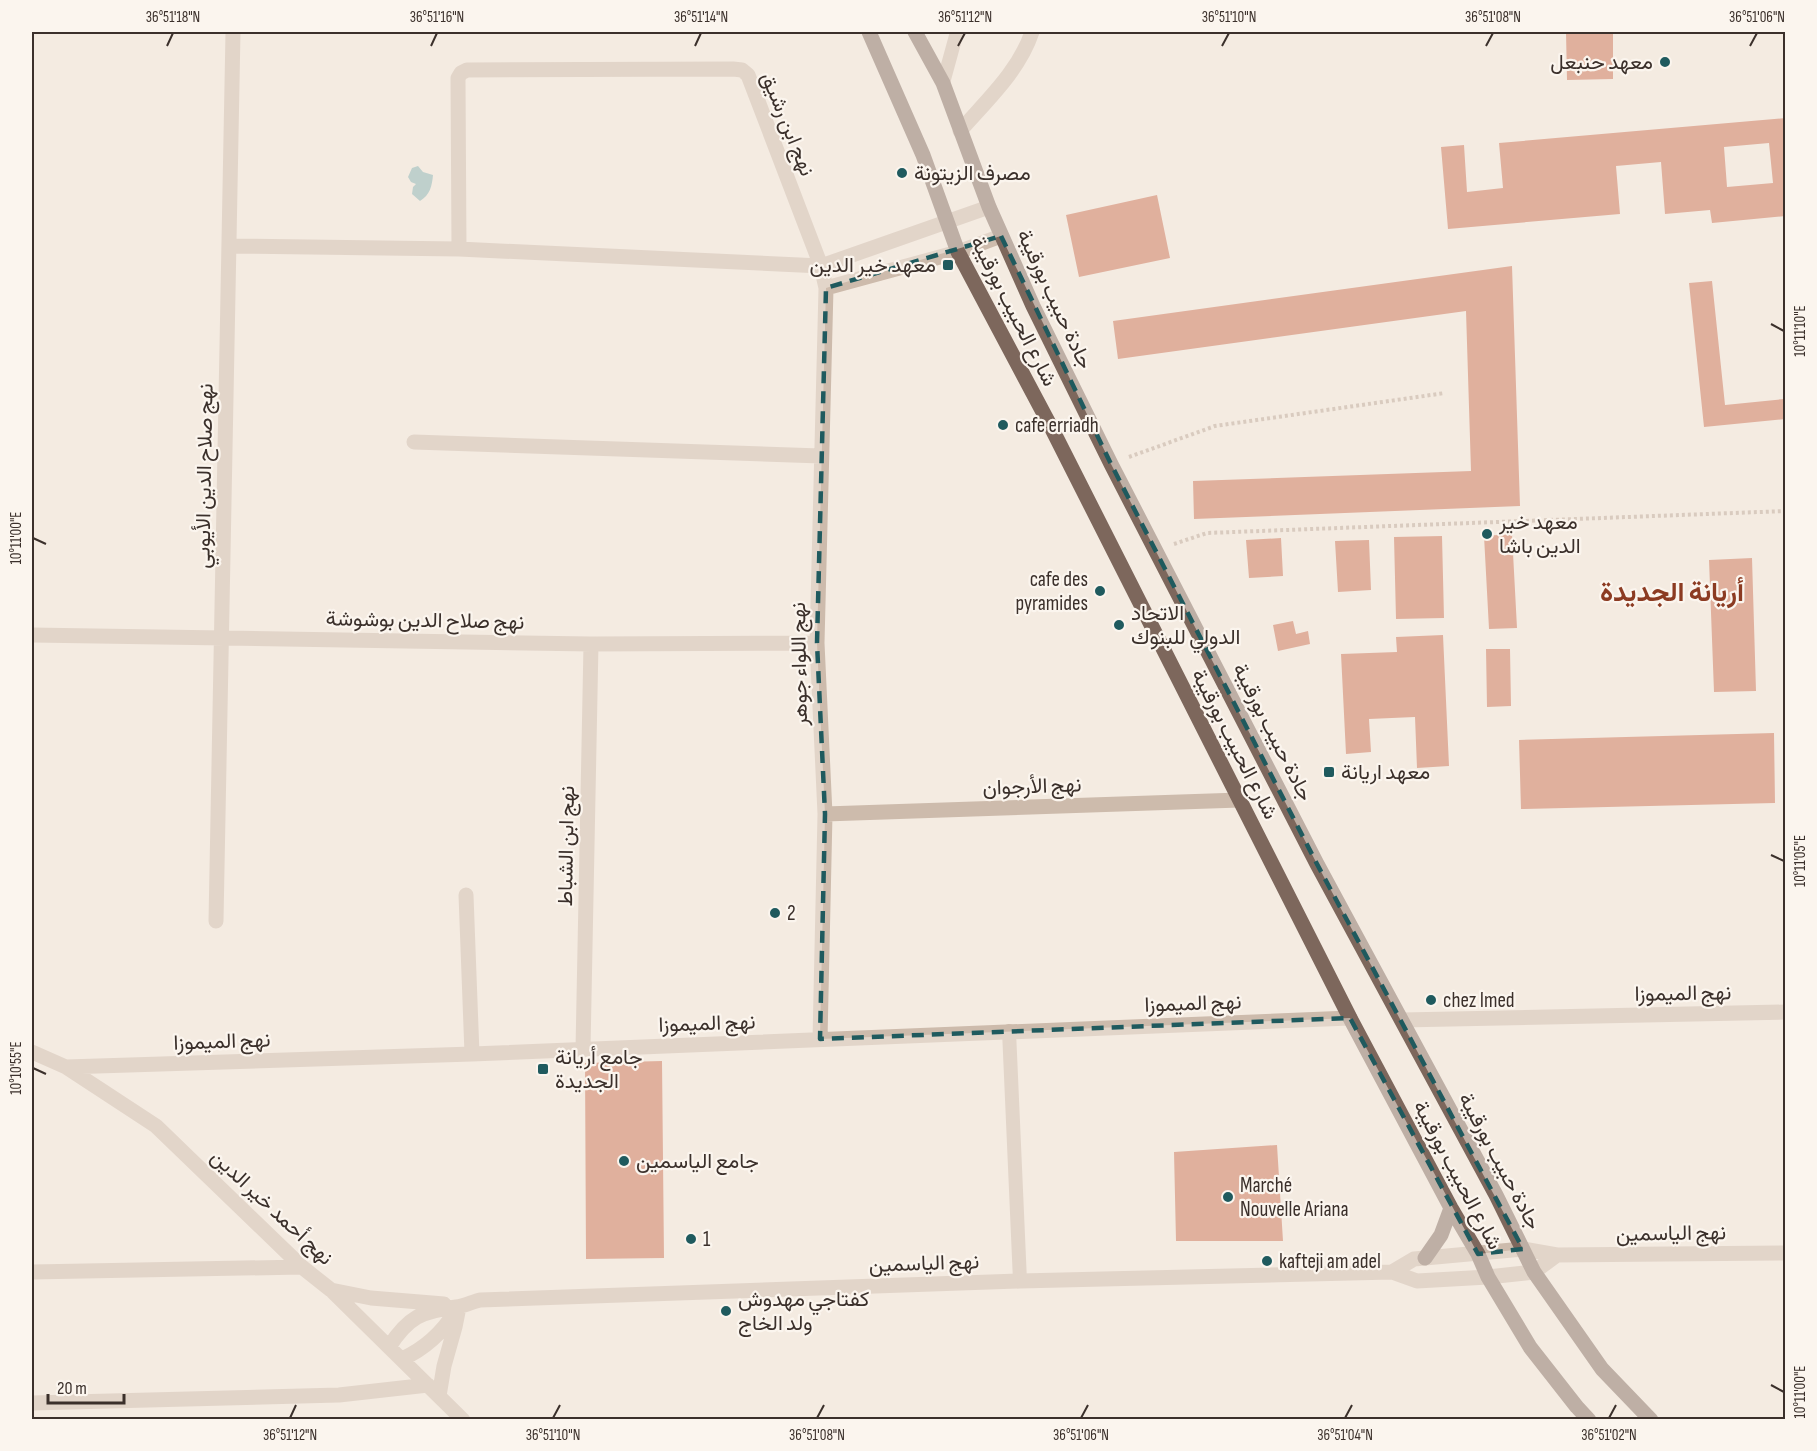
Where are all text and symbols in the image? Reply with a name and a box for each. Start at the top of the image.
text: 36°51'18"N [146,8,200,27]
text: 36°51'16"N [410,8,464,27]
text: 36°51'14"N [674,8,728,27]
text: 36°51'12"N [938,8,992,27]
text: 36°51'10"N [1202,8,1256,27]
text: 36°51'08"N [1465,8,1521,27]
text: 36°51'06"N [1729,8,1785,27]
place label: معهد حنبعل [1550,50,1653,75]
marker: معهد حنبعل [1658,55,1672,69]
street label: نهج ابن رشيق [754,69,820,180]
place label: مصرف الزيتونة [914,161,1031,186]
marker: مصرف الزيتونة [895,166,909,180]
street label: جادة حبيب بورقيبة [1011,225,1098,373]
street label: شارع الحبيب بورقيبة [964,232,1062,391]
place label: معهد خير الدين [809,253,936,278]
marker: معهد خير الدين [941,258,955,272]
text: 10°11'10"E [1791,305,1810,357]
street label: نهج صلاح الدين الأيوبي [190,383,223,569]
place label: cafe erriadh [1015,413,1099,438]
marker: cafe erriadh [996,418,1010,432]
place label: معهد خير الدين باشا [1498,510,1581,559]
text: 10°11'00"E [7,512,26,564]
marker: معهد خير الدين باشا [1480,527,1494,541]
place label: cafe des pyramides [1015,567,1088,616]
district label: أريانة الجديدة [1600,577,1744,609]
marker: cafe des pyramides [1093,584,1107,598]
place label: الاتحاد الدولي للبنوك [1131,601,1240,654]
street label: نهج اللواء جوهر [786,602,814,727]
street label: نهج صلاح الدين بوشوشة [325,606,524,636]
marker: الاتحاد الدولي للبنوك [1112,618,1126,632]
street label: جادة حبيب بورقيبة [1227,659,1318,805]
street label: شارع الحبيب بورقيبة [1185,665,1283,824]
place label: معهد اريانة [1341,760,1430,785]
marker: معهد اريانة [1322,765,1336,779]
street label: نهج الأرجوان [982,772,1082,802]
street label: نهج ابن الشباط [553,785,581,907]
text: 10°11'05"E [1791,835,1810,887]
place label: 2 [787,901,796,926]
marker: 2 [768,906,782,920]
street label: نهج الميموزا [1634,980,1732,1008]
place label: chez Imed [1443,988,1515,1013]
street label: نهج الميموزا [1144,989,1242,1019]
marker: chez Imed [1424,993,1438,1007]
street label: نهج الميموزا [658,1009,756,1039]
street label: نهج الميموزا [173,1027,271,1057]
text: 10°10'55"E [7,1041,26,1095]
place label: جامع أريانة الجديدة [555,1045,643,1094]
marker: جامع أريانة الجديدة [536,1062,550,1076]
street label: جادة حبيب بورقيبة [1453,1089,1546,1234]
street label: شارع الحبيب بورقيبة [1407,1096,1507,1255]
street label: نهج أحمد خير الدين [205,1144,338,1271]
place label: جامع الياسمين [636,1149,759,1175]
marker: جامع الياسمين [617,1154,631,1168]
place label: Marché Nouvelle Ariana [1240,1173,1349,1222]
marker: Marché Nouvelle Ariana [1221,1190,1235,1204]
street label: نهج الياسمين [1616,1220,1726,1248]
place label: 1 [703,1227,711,1252]
marker: 1 [684,1232,698,1246]
street label: نهج الياسمين [868,1249,980,1279]
place label: kafteji am adel [1279,1249,1381,1274]
marker: kafteji am adel [1260,1254,1274,1268]
place label: كفتاجي مهدوش ولد الخاج [738,1287,869,1337]
marker: كفتاجي مهدوش ولد الخاج [719,1304,733,1318]
text: 10°11'00"E [1791,1366,1810,1418]
scale bar [48,1367,124,1405]
text: 20 m [57,1378,87,1399]
text: 36°51'12"N [263,1426,317,1445]
text: 36°51'10"N [526,1426,580,1445]
text: 36°51'08"N [789,1426,845,1445]
text: 36°51'06"N [1053,1426,1109,1445]
text: 36°51'04"N [1317,1426,1373,1445]
text: 36°51'02"N [1581,1426,1637,1445]

